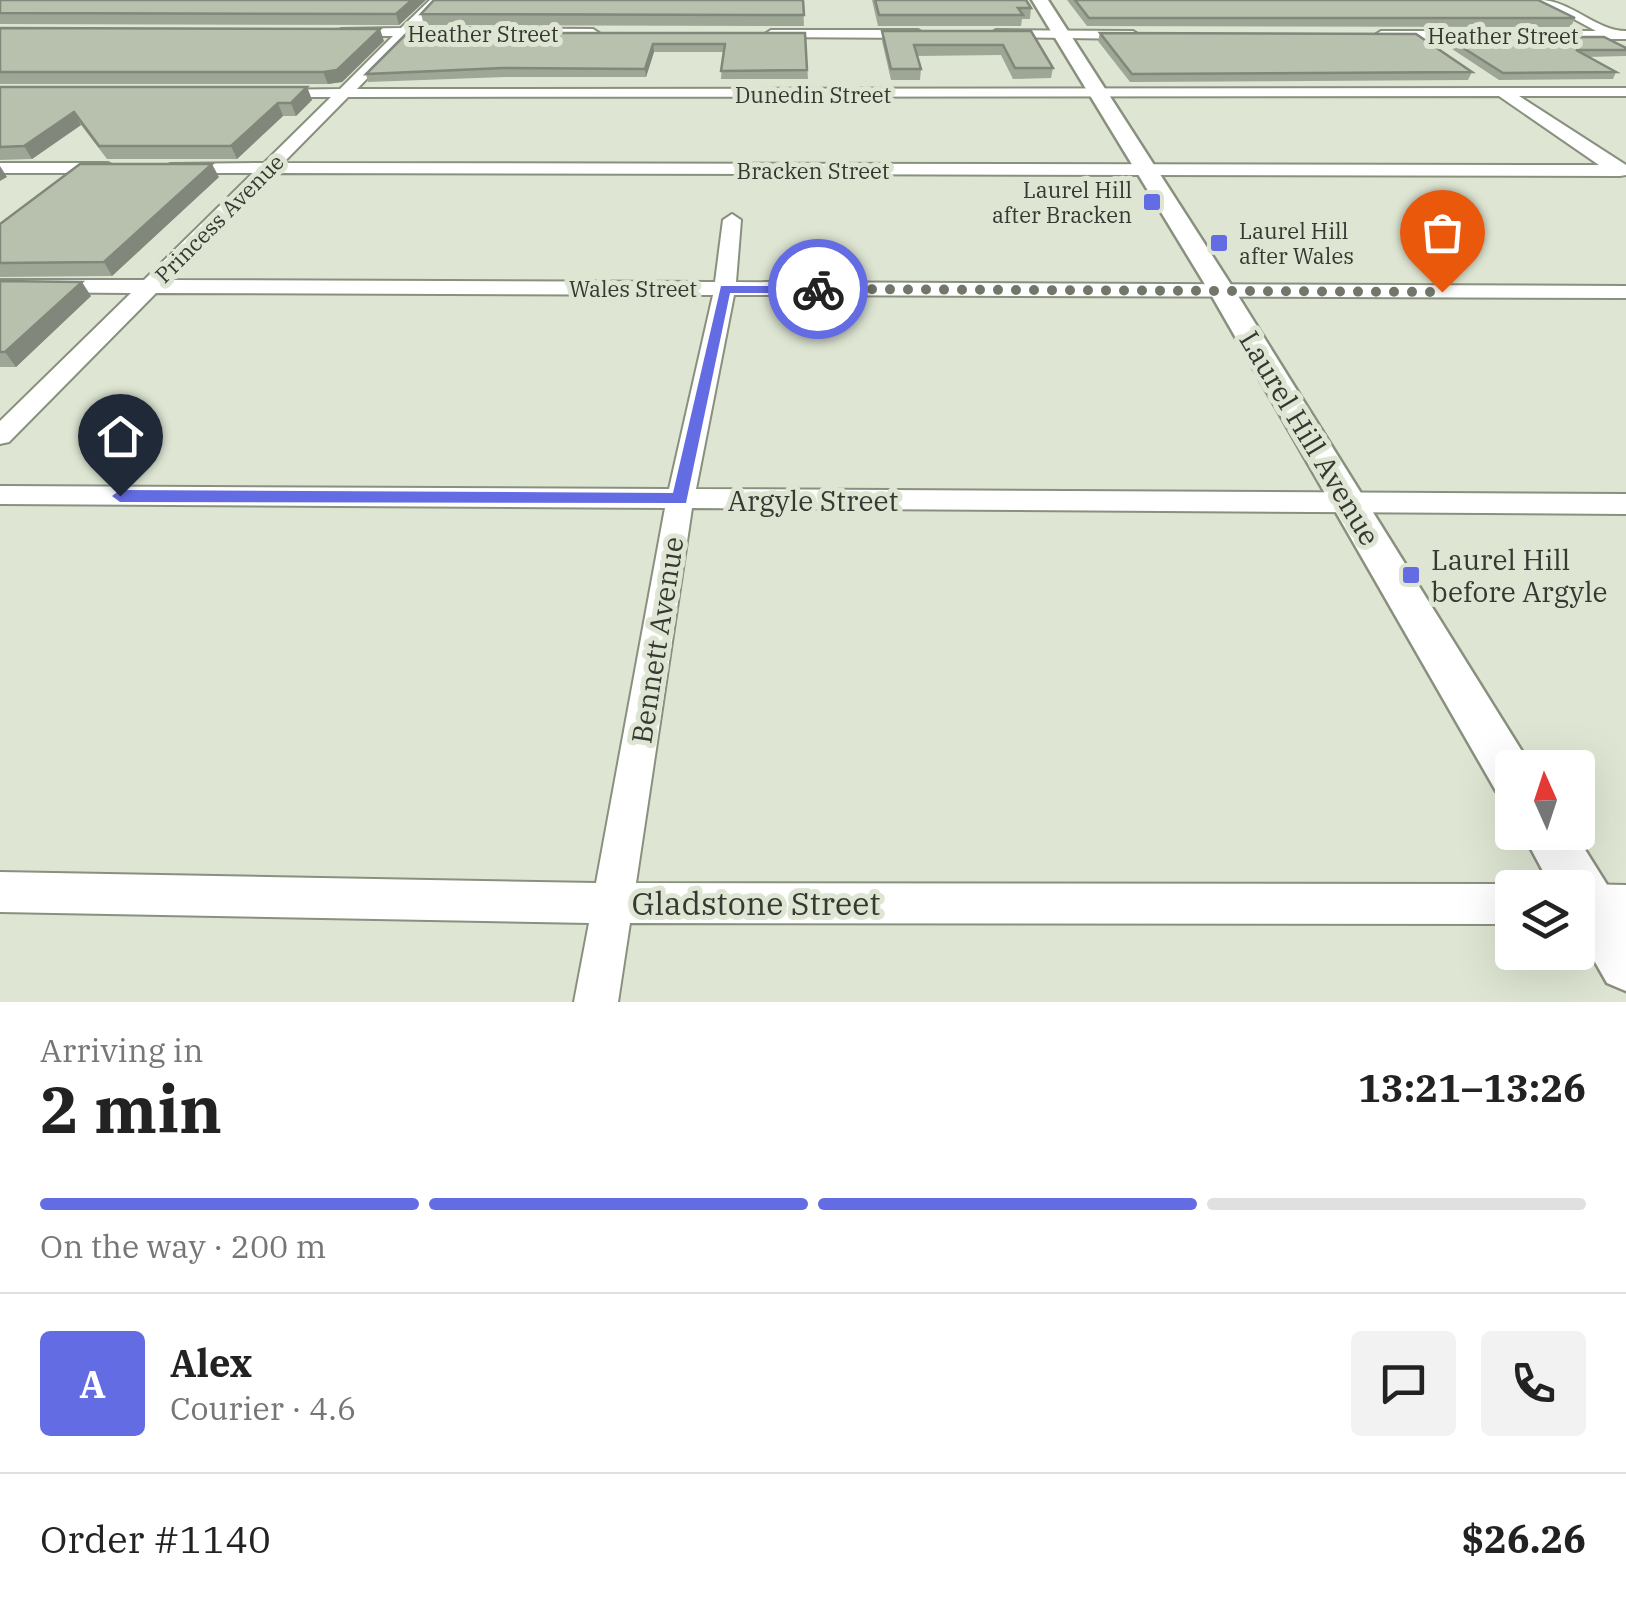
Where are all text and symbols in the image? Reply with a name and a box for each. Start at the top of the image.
street label: Heather Street [407,19,559,48]
street label: Heather Street [1427,21,1579,50]
street label: Dunedin Street [735,80,891,109]
street label: Princess Avenue [148,147,290,289]
street label: Bracken Street [736,156,890,185]
place label: Laurel Hill after Bracken [992,175,1132,229]
pin [1400,190,1485,293]
marker: Laurel Hill after Bracken [1141,191,1163,213]
icon: bag [1415,205,1470,260]
place label: Laurel Hill after Wales [1239,216,1354,270]
marker: Laurel Hill after Wales [1208,232,1230,254]
courier [768,239,868,339]
icon: bike [791,262,846,317]
street label: Wales Street [569,274,697,303]
street label: Laurel Hill Avenue [1231,324,1389,552]
pin [78,394,163,497]
icon: home [93,409,148,464]
street label: Argyle Street [728,482,898,519]
street label: Bennett Avenue [622,534,692,746]
place label: Laurel Hill before Argyle [1431,541,1608,610]
marker: Laurel Hill before Argyle [1400,564,1422,586]
north arrow [1495,750,1595,850]
map controls [1495,750,1595,970]
button: layers [1495,870,1595,970]
street label: Gladstone Street [631,882,881,924]
text: Arriving in [40,1029,203,1071]
text: 13:21–13:26 [1358,1063,1586,1112]
text: 2 min [40,1066,222,1151]
text: On the way · 200 m [40,1225,326,1267]
button: chat [1351,1331,1456,1436]
button: phone [1481,1331,1586,1436]
text: Alex [170,1338,252,1387]
text: A [79,1359,106,1408]
text: Courier · 4.6 [170,1387,356,1429]
text: Order #1140 [40,1514,271,1563]
text: $26.26 [1461,1514,1586,1563]

